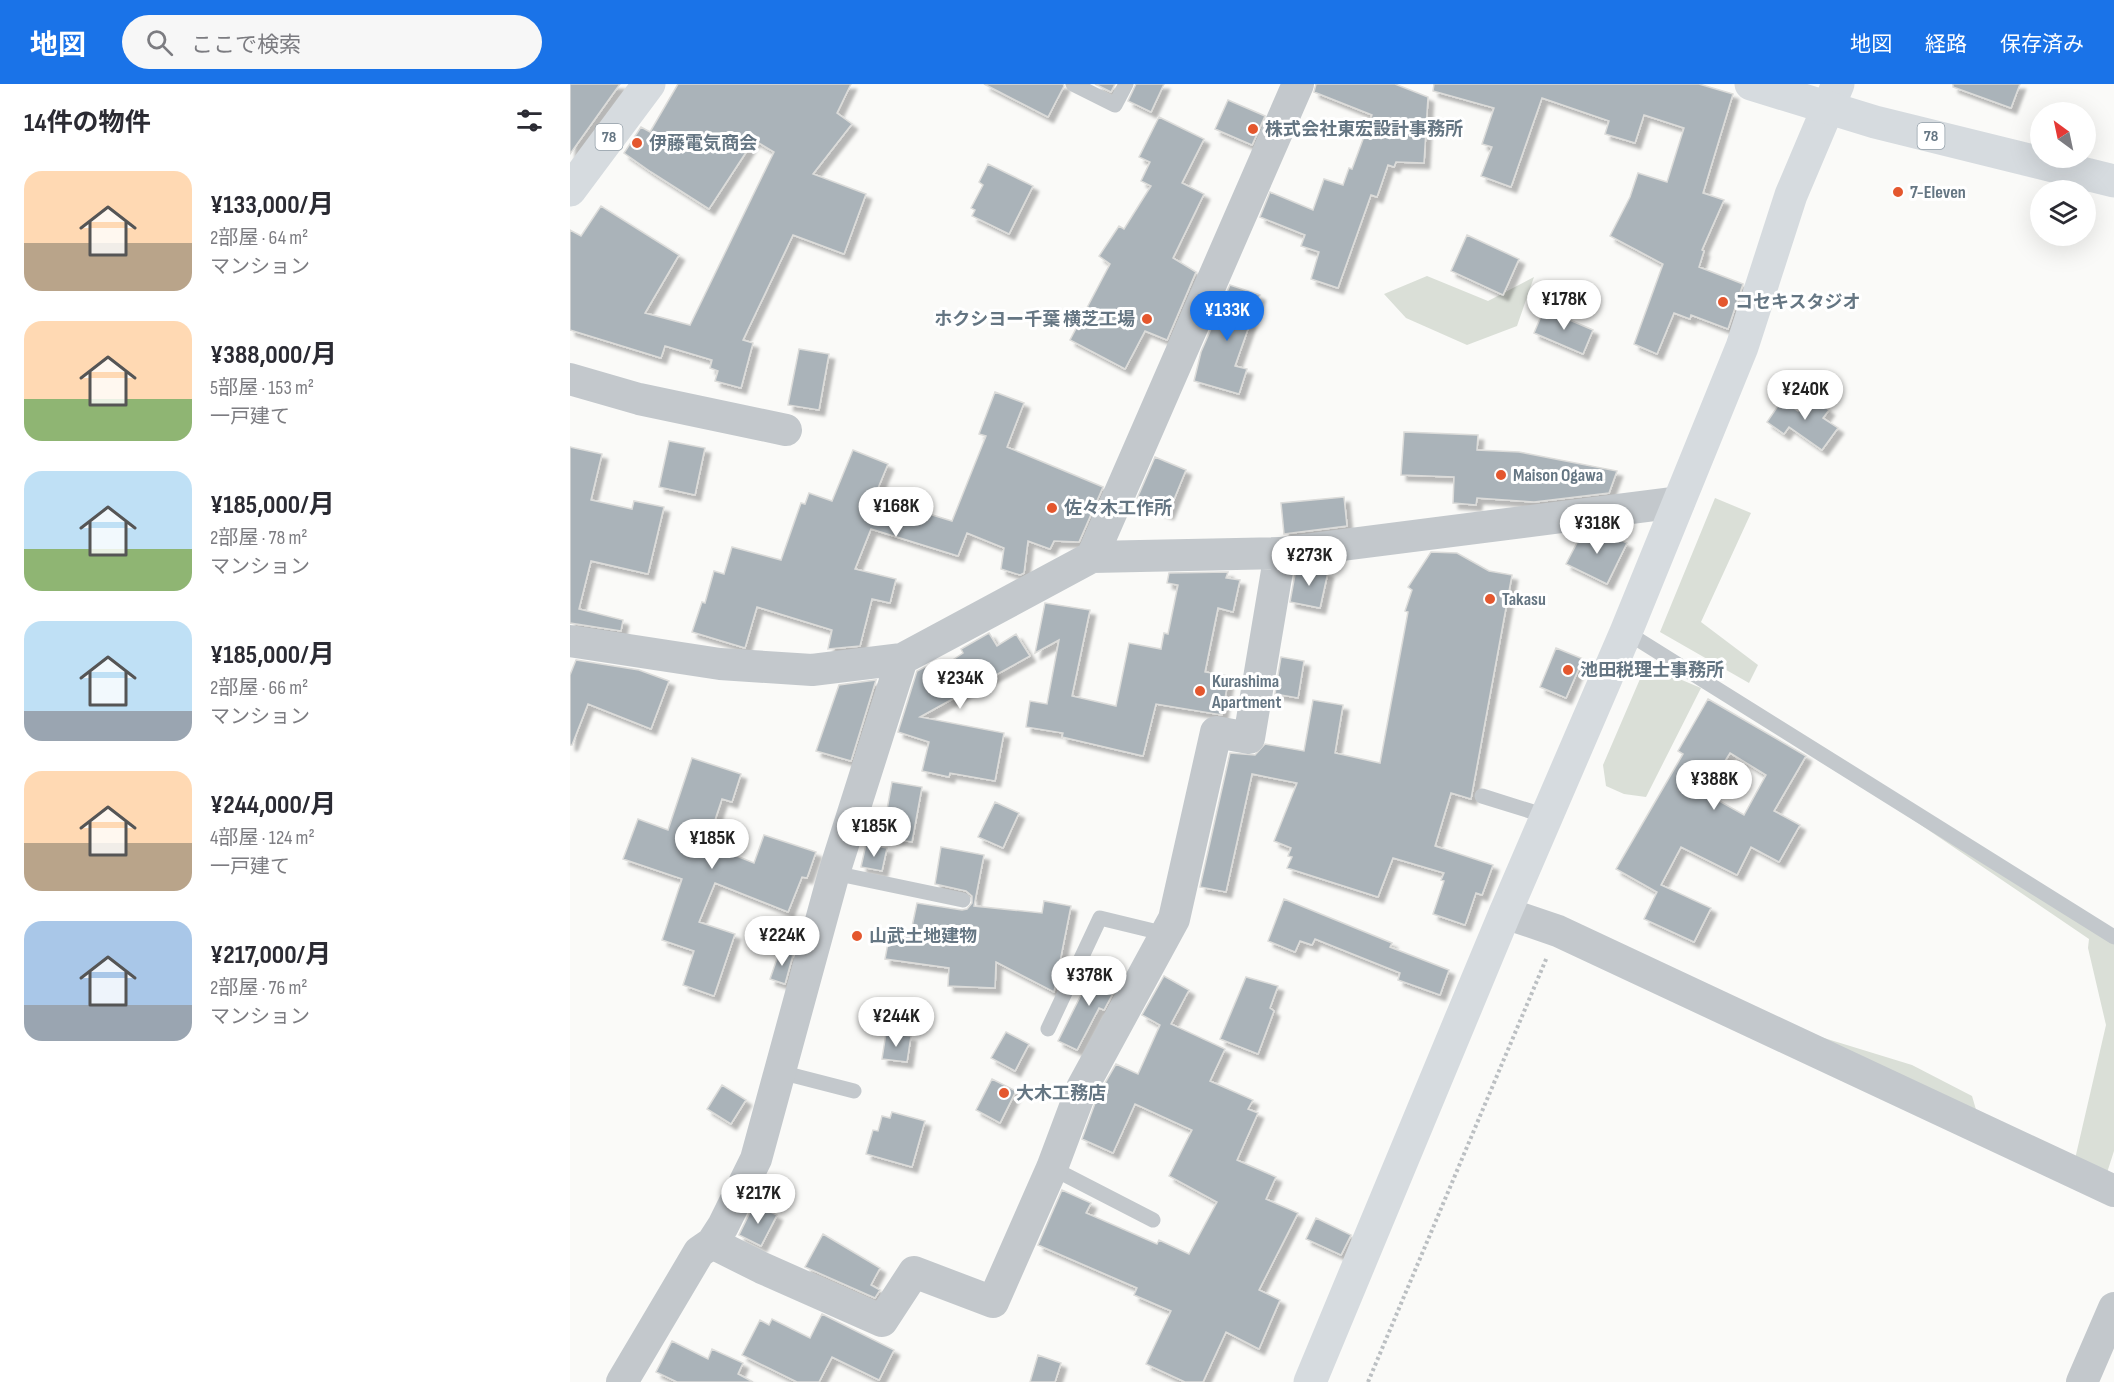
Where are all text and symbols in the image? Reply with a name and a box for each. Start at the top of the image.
search box [122,15,542,69]
icon: search [143,26,176,59]
text: 地図 [30,29,86,62]
text: ここで検索 [191,32,301,59]
text: 地図 [1850,32,1892,57]
text: 経路 [1925,32,1967,57]
text: 保存済み [2000,32,2084,57]
north arrow [2030,102,2096,168]
map controls [2030,102,2096,246]
icon: filters [513,104,546,137]
text: 14件の物件 [24,108,151,139]
place label: 株式会社東宏設計事務所 [1265,119,1463,140]
marker: 株式会社東宏設計事務所 [1246,122,1260,136]
road number: 78 [1918,123,1944,149]
road number: 78 [596,124,622,150]
place label: 伊藤電気商会 [649,133,757,154]
marker: 伊藤電気商会 [630,136,644,150]
button: layers [2030,180,2096,246]
place label: 7-Eleven [1910,182,1966,203]
marker: 7-Eleven [1891,185,1905,199]
text: ¥133,000/月 [210,190,334,221]
icon: home [72,195,144,267]
text: 2部屋 · 64 m² [210,226,308,250]
text: マンション [210,255,310,279]
pin: ¥178K [1522,280,1606,331]
text: ¥178K [1541,287,1587,311]
pin: ¥133K [1185,291,1269,342]
place label: コセキスタジオ [1735,292,1860,313]
marker: コセキスタジオ [1716,295,1730,309]
text: ¥133K [1204,298,1250,322]
place label: ホクシヨー千葉 横芝工場 [934,309,1135,330]
marker: ホクシヨー千葉 横芝工場 [1140,312,1154,326]
text: ¥388,000/月 [210,340,337,371]
icon: home [72,345,144,417]
pin: ¥240K [1763,370,1847,421]
text: 5部屋 · 153 m² [210,376,314,400]
text: ¥240K [1781,377,1829,401]
text: 一戸建て [210,405,290,429]
place label: Maison Ogawa [1513,465,1603,486]
marker: Maison Ogawa [1494,468,1508,482]
pin: ¥168K [854,487,938,538]
text: ¥185,000/月 [210,490,335,521]
text: ¥168K [873,494,919,518]
icon: home [72,495,144,567]
place label: 佐々木工作所 [1064,498,1172,519]
marker: 佐々木工作所 [1045,501,1059,515]
pin: ¥318K [1555,504,1639,555]
text: ¥318K [1574,511,1620,535]
text: 2部屋 · 78 m² [210,526,308,550]
pin: ¥273K [1267,536,1351,587]
text: ¥273K [1286,543,1332,567]
text: マンション [210,555,310,579]
place label: Takasu [1502,589,1546,610]
marker: Takasu [1483,592,1497,606]
text: ¥185,000/月 [210,640,335,671]
icon: home [72,645,144,717]
pin: ¥234K [918,659,1002,710]
place label: 池田税理士事務所 [1580,660,1724,681]
marker: 池田税理士事務所 [1561,663,1575,677]
text: ¥234K [936,666,984,690]
place label: Kurashima Apartment [1211,671,1281,713]
text: 2部屋 · 66 m² [210,676,308,700]
marker: Kurashima Apartment [1193,684,1207,698]
text: マンション [210,705,310,729]
pin: ¥388K [1672,760,1756,811]
text: ¥388K [1690,767,1738,791]
text: ¥244,000/月 [210,790,336,821]
icon: home [72,795,144,867]
pin: ¥185K [832,807,916,858]
text: ¥185K [851,814,897,838]
pin: ¥185K [670,819,754,870]
text: 4部屋 · 124 m² [210,826,315,850]
text: ¥185K [689,826,735,850]
text: 一戸建て [210,855,290,879]
pin: ¥224K [740,916,824,967]
text: ¥224K [759,923,805,947]
place label: 山武土地建物 [869,926,977,947]
marker: 山武土地建物 [850,929,864,943]
text: ¥217,000/月 [210,940,331,971]
icon: home [72,945,144,1017]
pin: ¥378K [1047,956,1131,1007]
text: ¥378K [1065,963,1113,987]
text: 2部屋 · 76 m² [210,976,308,1000]
pin: ¥244K [854,997,938,1048]
text: ¥244K [872,1004,920,1028]
text: マンション [210,1005,310,1029]
place label: 大木工務店 [1016,1083,1106,1104]
marker: 大木工務店 [997,1086,1011,1100]
pin: ¥217K [716,1174,800,1225]
text: ¥217K [735,1181,781,1205]

